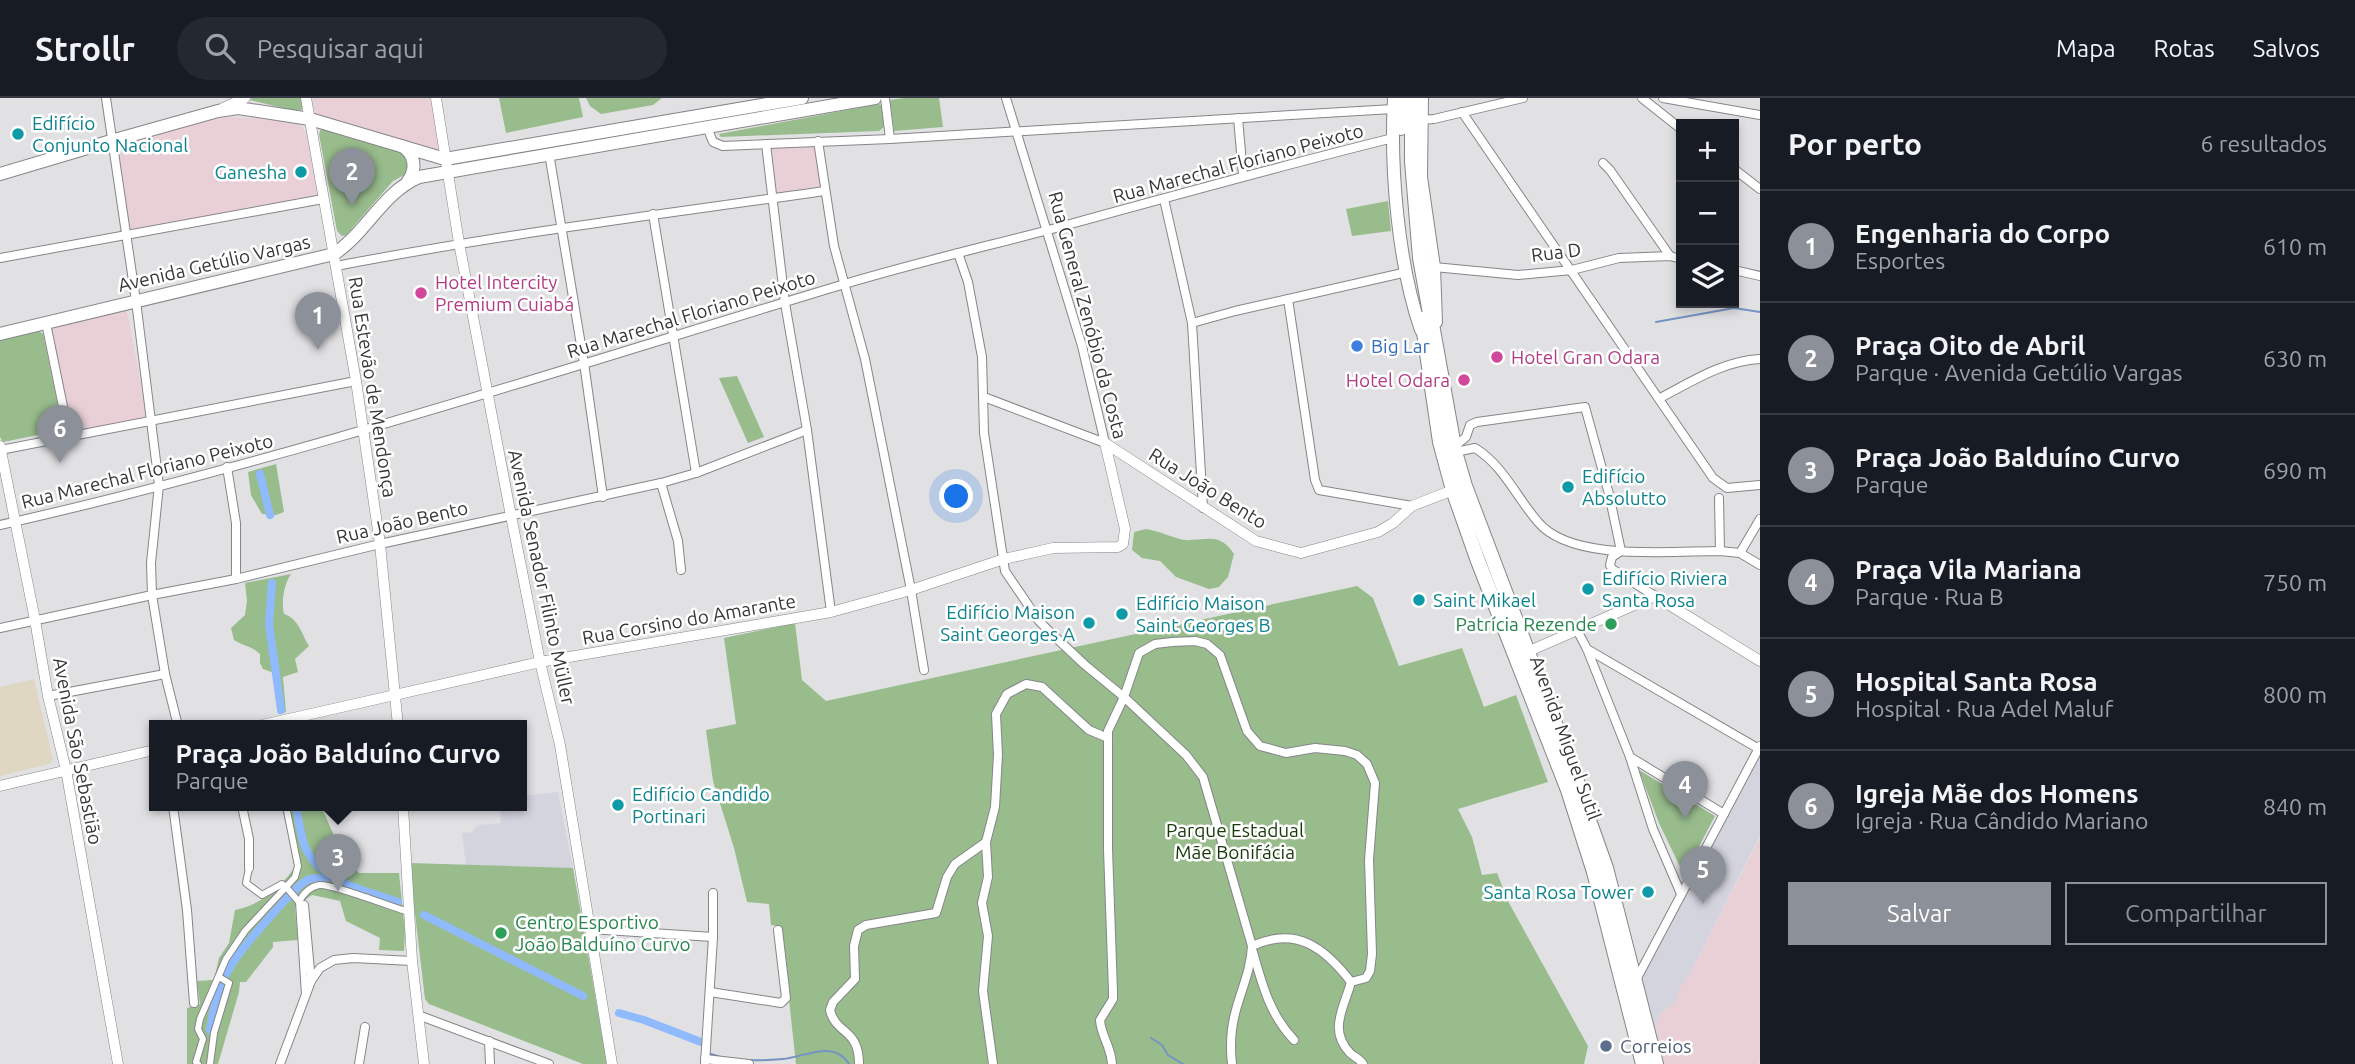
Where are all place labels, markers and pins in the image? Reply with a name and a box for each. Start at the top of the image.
place label: Edifício Conjunto Nacional [32,112,188,156]
marker: Edifício Conjunto Nacional [10,126,26,142]
pin: 2 [329,148,375,206]
place label: Ganesha [214,161,287,183]
marker: Ganesha [293,164,309,180]
place label: Hotel Intercity Premium Cuiabá [435,271,574,315]
marker: Hotel Intercity Premium Cuiabá [413,285,429,301]
pin: 1 [295,292,341,350]
place label: Big Lar [1371,335,1430,357]
marker: Big Lar [1349,338,1365,354]
place label: Hotel Gran Odara [1511,346,1660,368]
marker: Hotel Gran Odara [1489,349,1505,365]
place label: Hotel Odara [1346,369,1450,391]
marker: Hotel Odara [1456,372,1472,388]
pin: 6 [37,405,83,463]
place label: Edifício Absolutto [1582,465,1667,509]
marker: Edifício Absolutto [1560,479,1576,495]
place label: Edifício Riviera Santa Rosa [1602,567,1727,611]
marker: Edifício Riviera Santa Rosa [1580,581,1596,597]
place label: Saint Mikael [1433,589,1536,611]
place label: Edifício Maison Saint Georges B [1136,592,1270,636]
marker: Saint Mikael [1411,592,1427,608]
place label: Edifício Maison Saint Georges A [940,601,1076,645]
marker: Edifício Maison Saint Georges B [1114,606,1130,622]
place label: Patrícia Rezende [1455,613,1597,635]
marker: Edifício Maison Saint Georges A [1081,615,1097,631]
marker: Patrícia Rezende [1603,616,1619,632]
pin: 4 [1662,761,1708,819]
place label: Edifício Candido Portinari [632,783,770,827]
marker: Edifício Candido Portinari [610,797,626,813]
pin: 3 [315,834,361,892]
pin: 5 [1680,846,1726,904]
place label: Santa Rosa Tower [1483,881,1634,903]
marker: Santa Rosa Tower [1640,884,1656,900]
place label: Centro Esportivo João Balduíno Curvo [515,911,691,955]
marker: Centro Esportivo João Balduíno Curvo [493,925,509,941]
place label: Correios [1620,1035,1692,1057]
marker: Correios [1598,1038,1614,1054]

